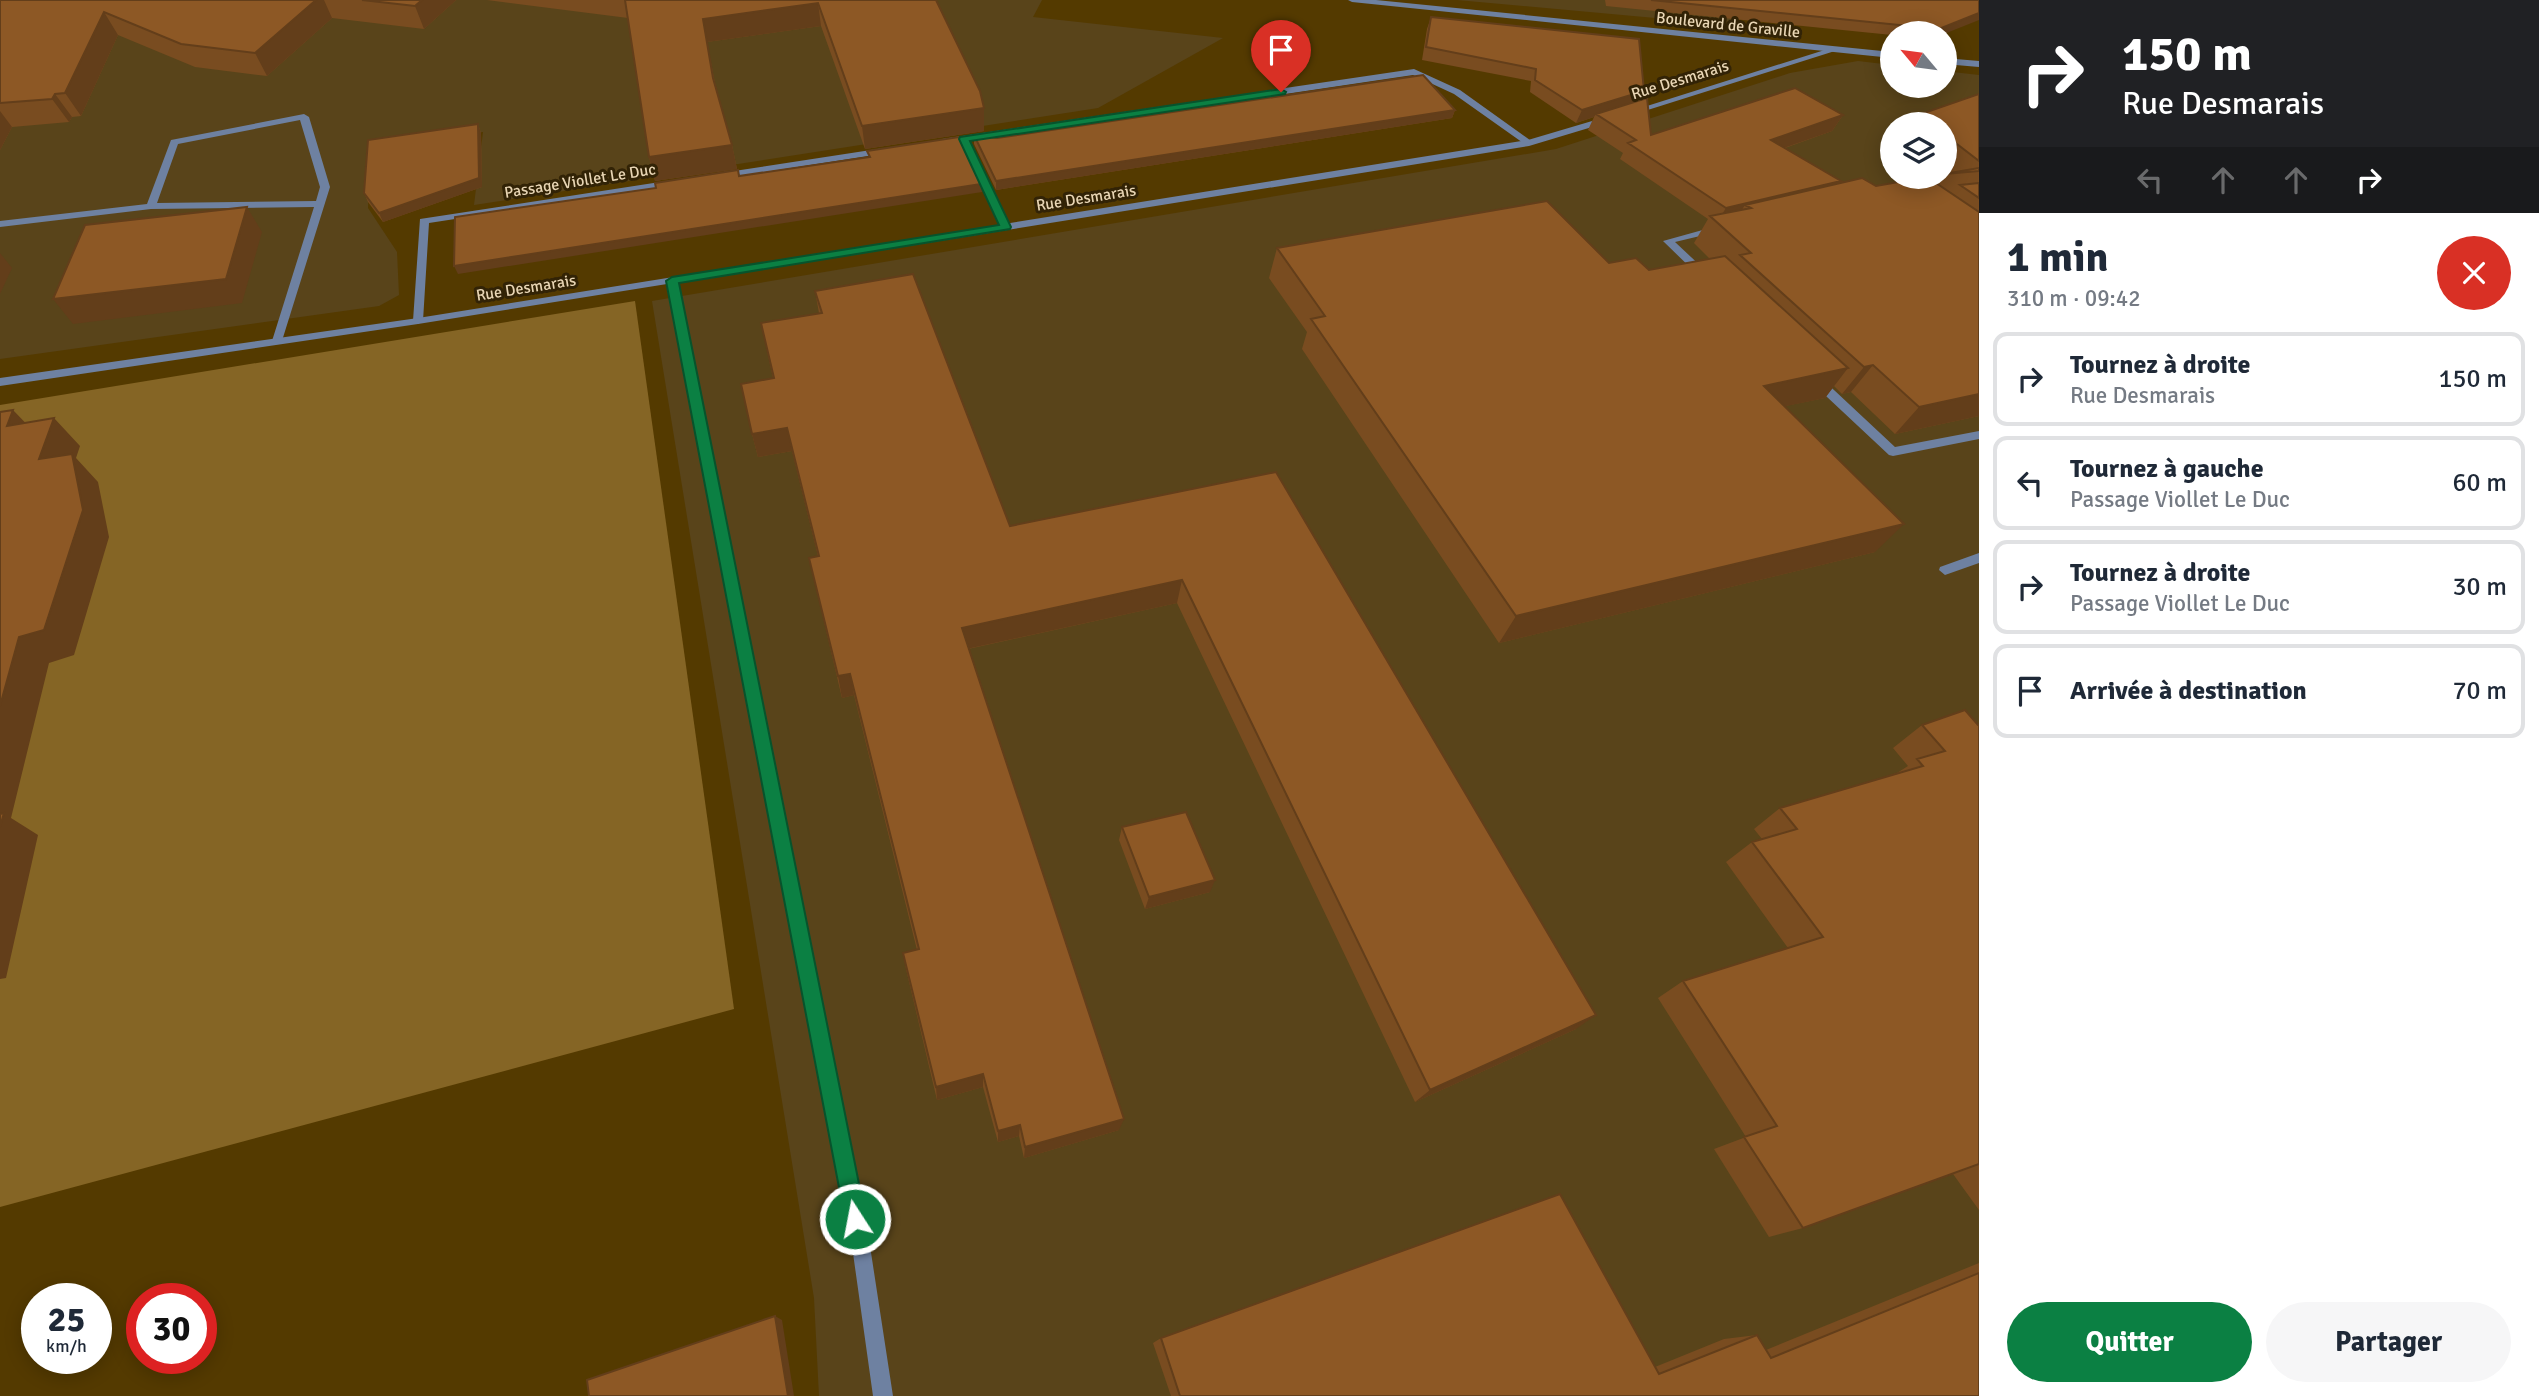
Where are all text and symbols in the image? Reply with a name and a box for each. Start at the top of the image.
street label: Boulevard de Graville [1655,7,1801,43]
pin [1251,20,1311,92]
north arrow [1880,21,1956,98]
map controls [1880,21,1957,189]
text: 150 m [2122,24,2252,84]
icon: right [2007,28,2098,119]
icon: arrive [1262,31,1300,69]
street label: Rue Desmarais [1629,56,1731,104]
text: Rue Desmarais [2122,84,2324,123]
button: layers [1880,112,1957,189]
street label: Passage Viollet Le Duc [503,159,657,203]
icon: left [2131,161,2169,199]
icon: ahead [2204,161,2242,199]
icon: ahead [2277,161,2315,199]
icon: right [2350,161,2388,199]
street label: Rue Desmarais [1035,180,1137,216]
text: 1 min [2007,232,2108,283]
button: close [2437,236,2511,310]
street label: Rue Desmarais [475,270,577,306]
text: 310 m · 09:42 [2007,284,2141,313]
text: Tournez à droite [2070,349,2250,381]
icon: right [2011,360,2049,398]
text: 150 m [2438,363,2507,395]
text: Rue Desmarais [2070,381,2215,410]
text: Tournez à gauche [2070,453,2264,485]
icon: left [2011,464,2049,502]
text: 60 m [2452,467,2507,499]
text: Passage Viollet Le Duc [2070,485,2290,514]
text: Tournez à droite [2070,557,2250,589]
icon: right [2011,568,2049,606]
text: 30 m [2452,571,2507,603]
text: Passage Viollet Le Duc [2070,589,2290,618]
icon: arrive [2011,672,2049,710]
text: Arrivée à destination [2070,675,2307,707]
text: 70 m [2452,675,2507,707]
position arrow [818,1182,892,1256]
speed limit sign: 30 [126,1283,217,1374]
text: 25 [48,1298,85,1341]
button: Quitter [2007,1302,2252,1382]
button: Partager [2266,1302,2511,1382]
text: km/h [46,1335,87,1357]

